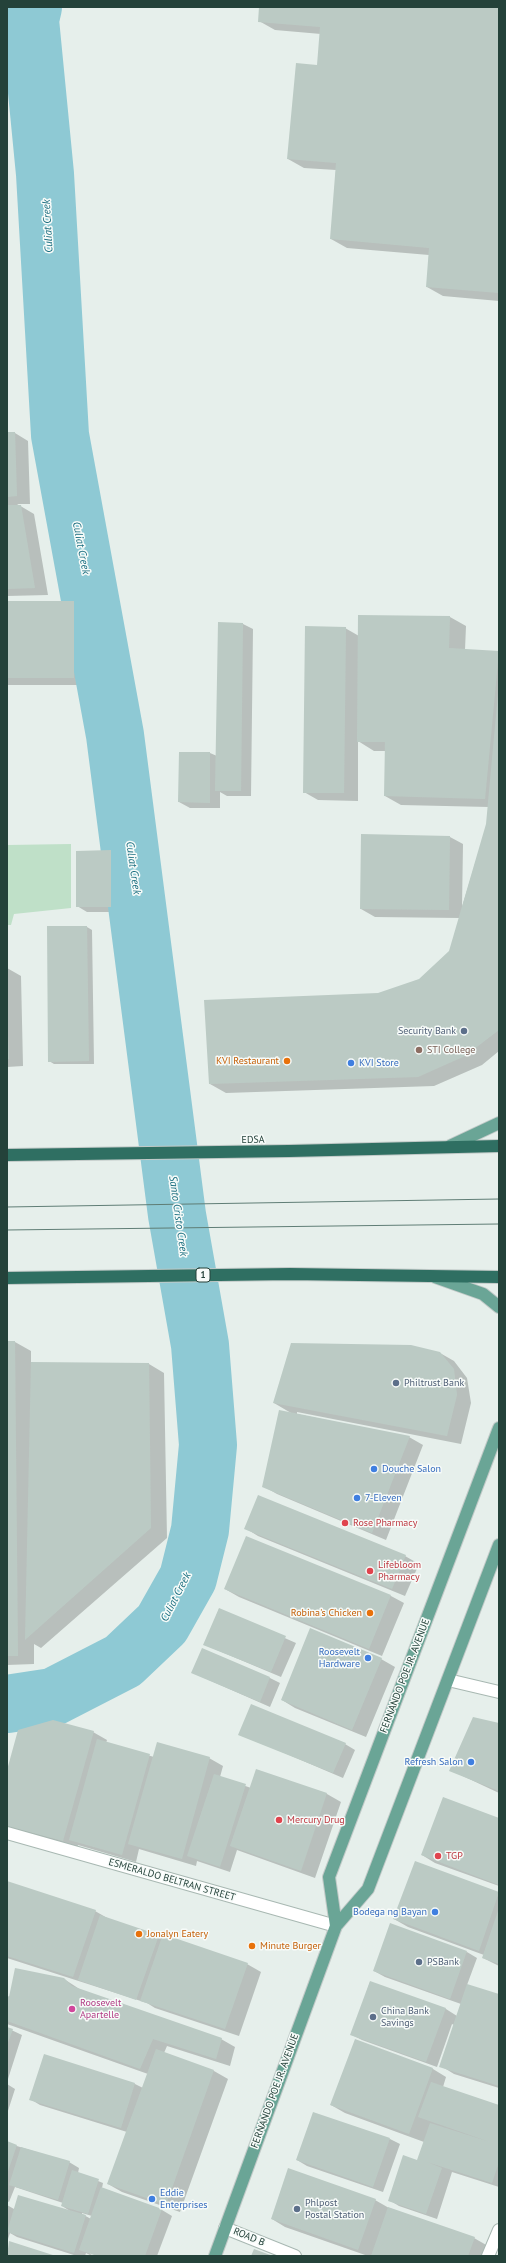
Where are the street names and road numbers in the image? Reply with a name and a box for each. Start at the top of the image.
street label: EDSA [241,1134,265,1146]
road number: 1 [196,1268,210,1282]
street label: FERNANDO POE JR. AVENUE [378,1617,432,1735]
street label: ESMERALDO BELTRAN STREET [107,1856,237,1904]
street label: FERNANDO POE JR. AVENUE [249,2032,301,2150]
street label: ROAD B [231,2225,267,2249]

